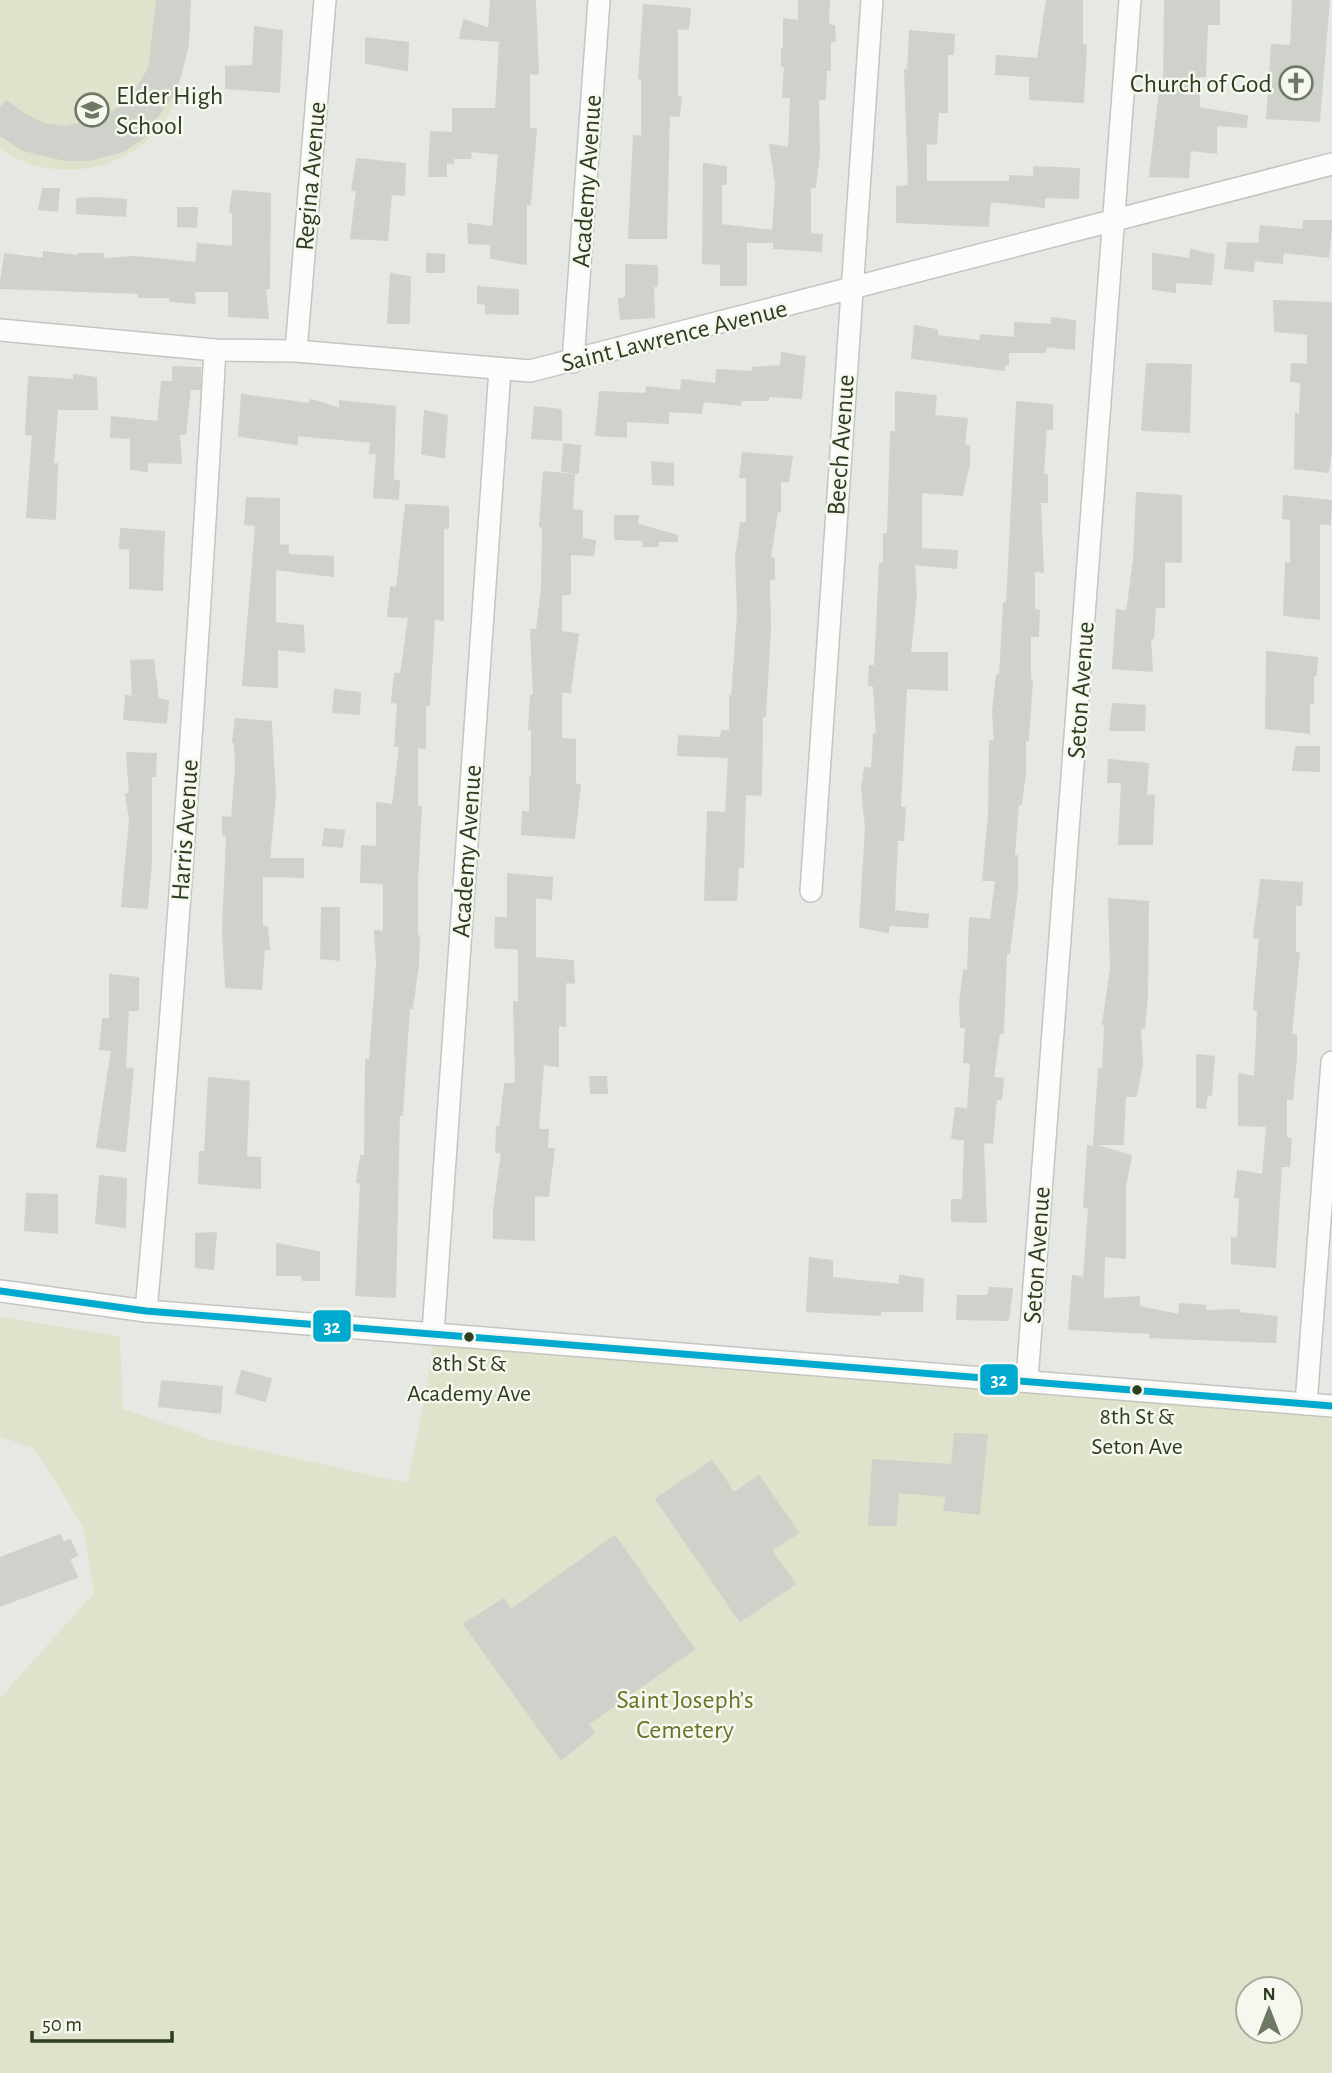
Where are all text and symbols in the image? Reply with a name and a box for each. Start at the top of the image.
church icon: Church of God [1277,64,1315,102]
place label: Church of God [1130,71,1272,97]
place label: Elder High School [116,83,223,139]
school or university icon: Elder High School [73,91,111,129]
street label: Academy Avenue [568,94,606,268]
street label: Regina Avenue [292,100,330,252]
street label: Saint Lawrence Avenue [559,295,790,377]
street label: Beech Avenue [823,374,859,516]
street label: Seton Avenue [1063,620,1099,760]
street label: Harris Avenue [167,758,203,902]
street label: Academy Avenue [448,764,486,938]
street label: Seton Avenue [1019,1185,1055,1325]
line badge: 32 [312,1309,352,1343]
text: 32 [323,1318,341,1337]
marker: 8th St & Academy Ave [462,1330,476,1344]
place label: 8th St & Academy Ave [407,1352,531,1406]
line badge: 32 [979,1363,1019,1396]
text: 32 [990,1371,1008,1390]
marker: 8th St & Seton Ave [1130,1383,1144,1397]
place label: 8th St & Seton Ave [1091,1405,1183,1459]
park label: Saint Joseph’s Cemetery [616,1687,754,1743]
north arrow [1234,1975,1304,2045]
text: N [1262,1985,1276,2004]
scale bar [32,2000,172,2044]
text: 50 m [42,2014,82,2035]

